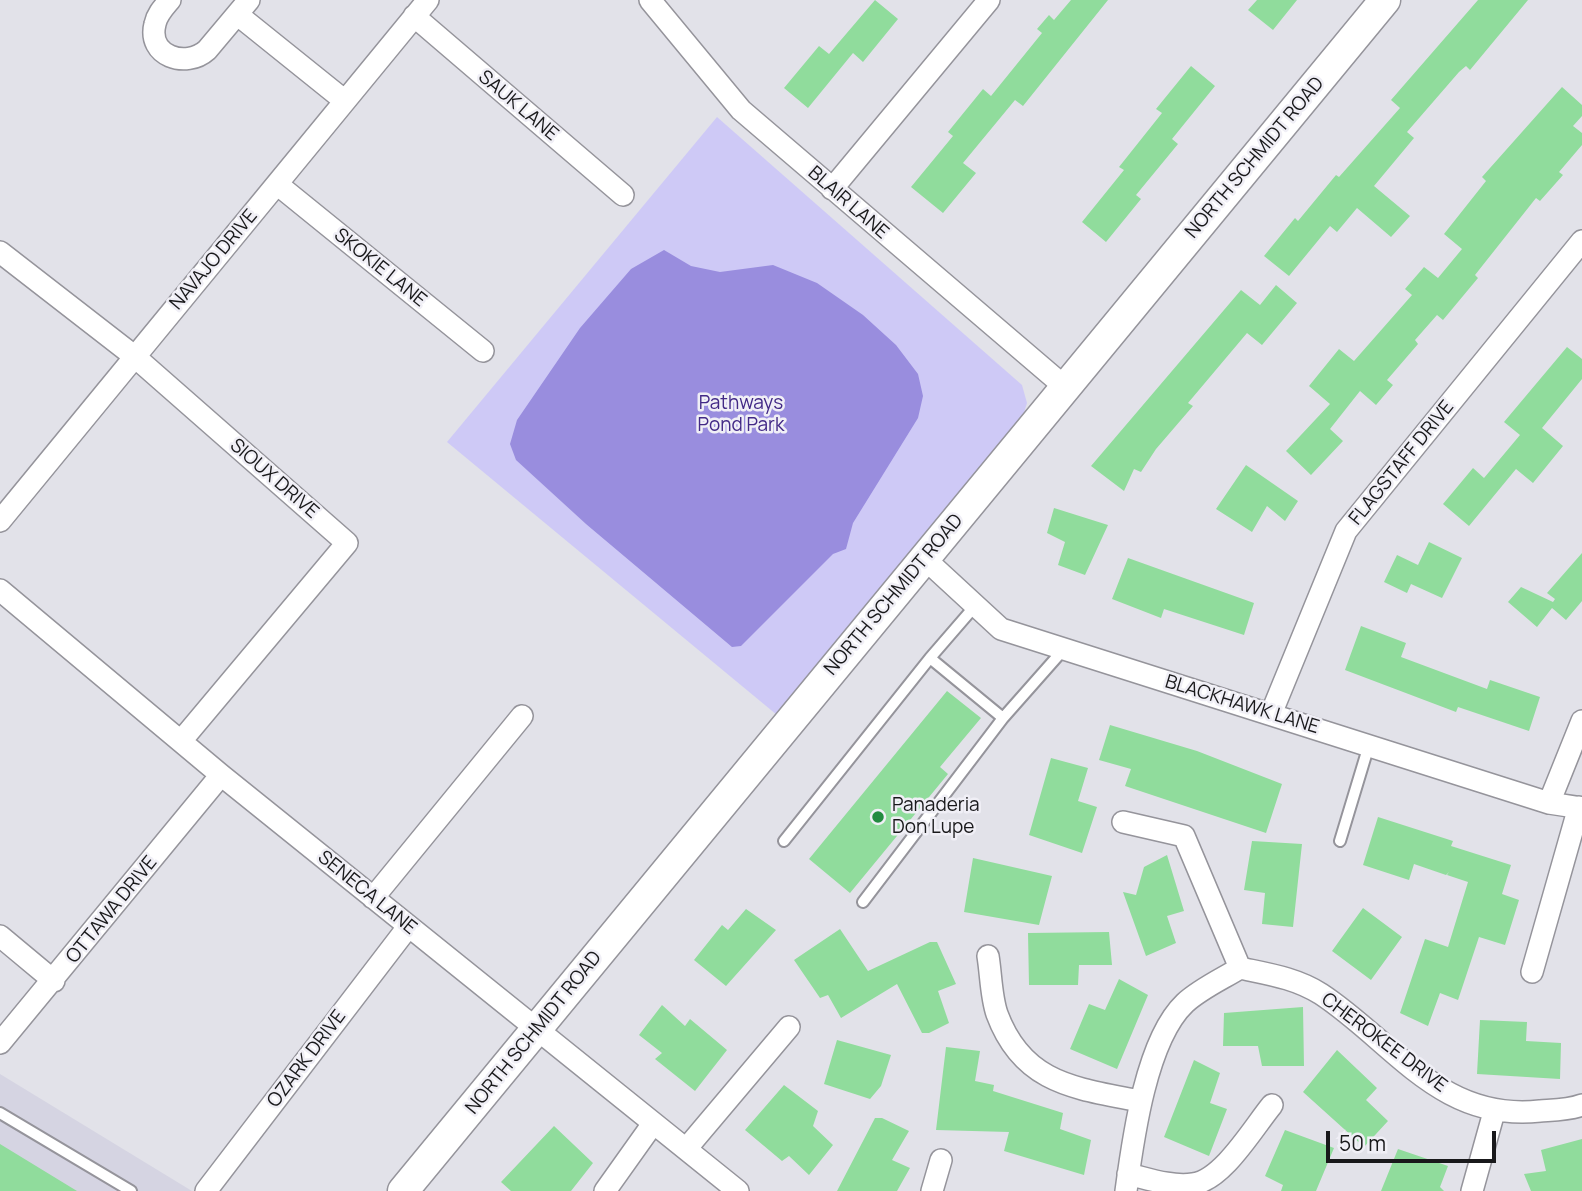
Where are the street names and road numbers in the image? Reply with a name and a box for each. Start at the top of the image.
street label: SAUK LANE [473,66,563,146]
street label: NORTH SCHMIDT ROAD [1181,73,1329,243]
street label: BLAIR LANE [803,162,893,244]
street label: NAVAJO DRIVE [166,205,262,315]
street label: SKOKIE LANE [329,224,431,312]
street label: FLAGSTAFF DRIVE [1345,396,1459,530]
street label: SIOUX DRIVE [225,434,323,524]
street label: NORTH SCHMIDT ROAD [820,510,968,680]
street label: BLACKHAWK LANE [1162,671,1322,739]
street label: SENECA LANE [313,846,421,940]
street label: OTTAWA DRIVE [62,852,162,968]
street label: NORTH SCHMIDT ROAD [461,947,607,1119]
street label: CHEROKEE DRIVE [1317,988,1451,1098]
street label: OZARK DRIVE [263,1006,351,1112]

